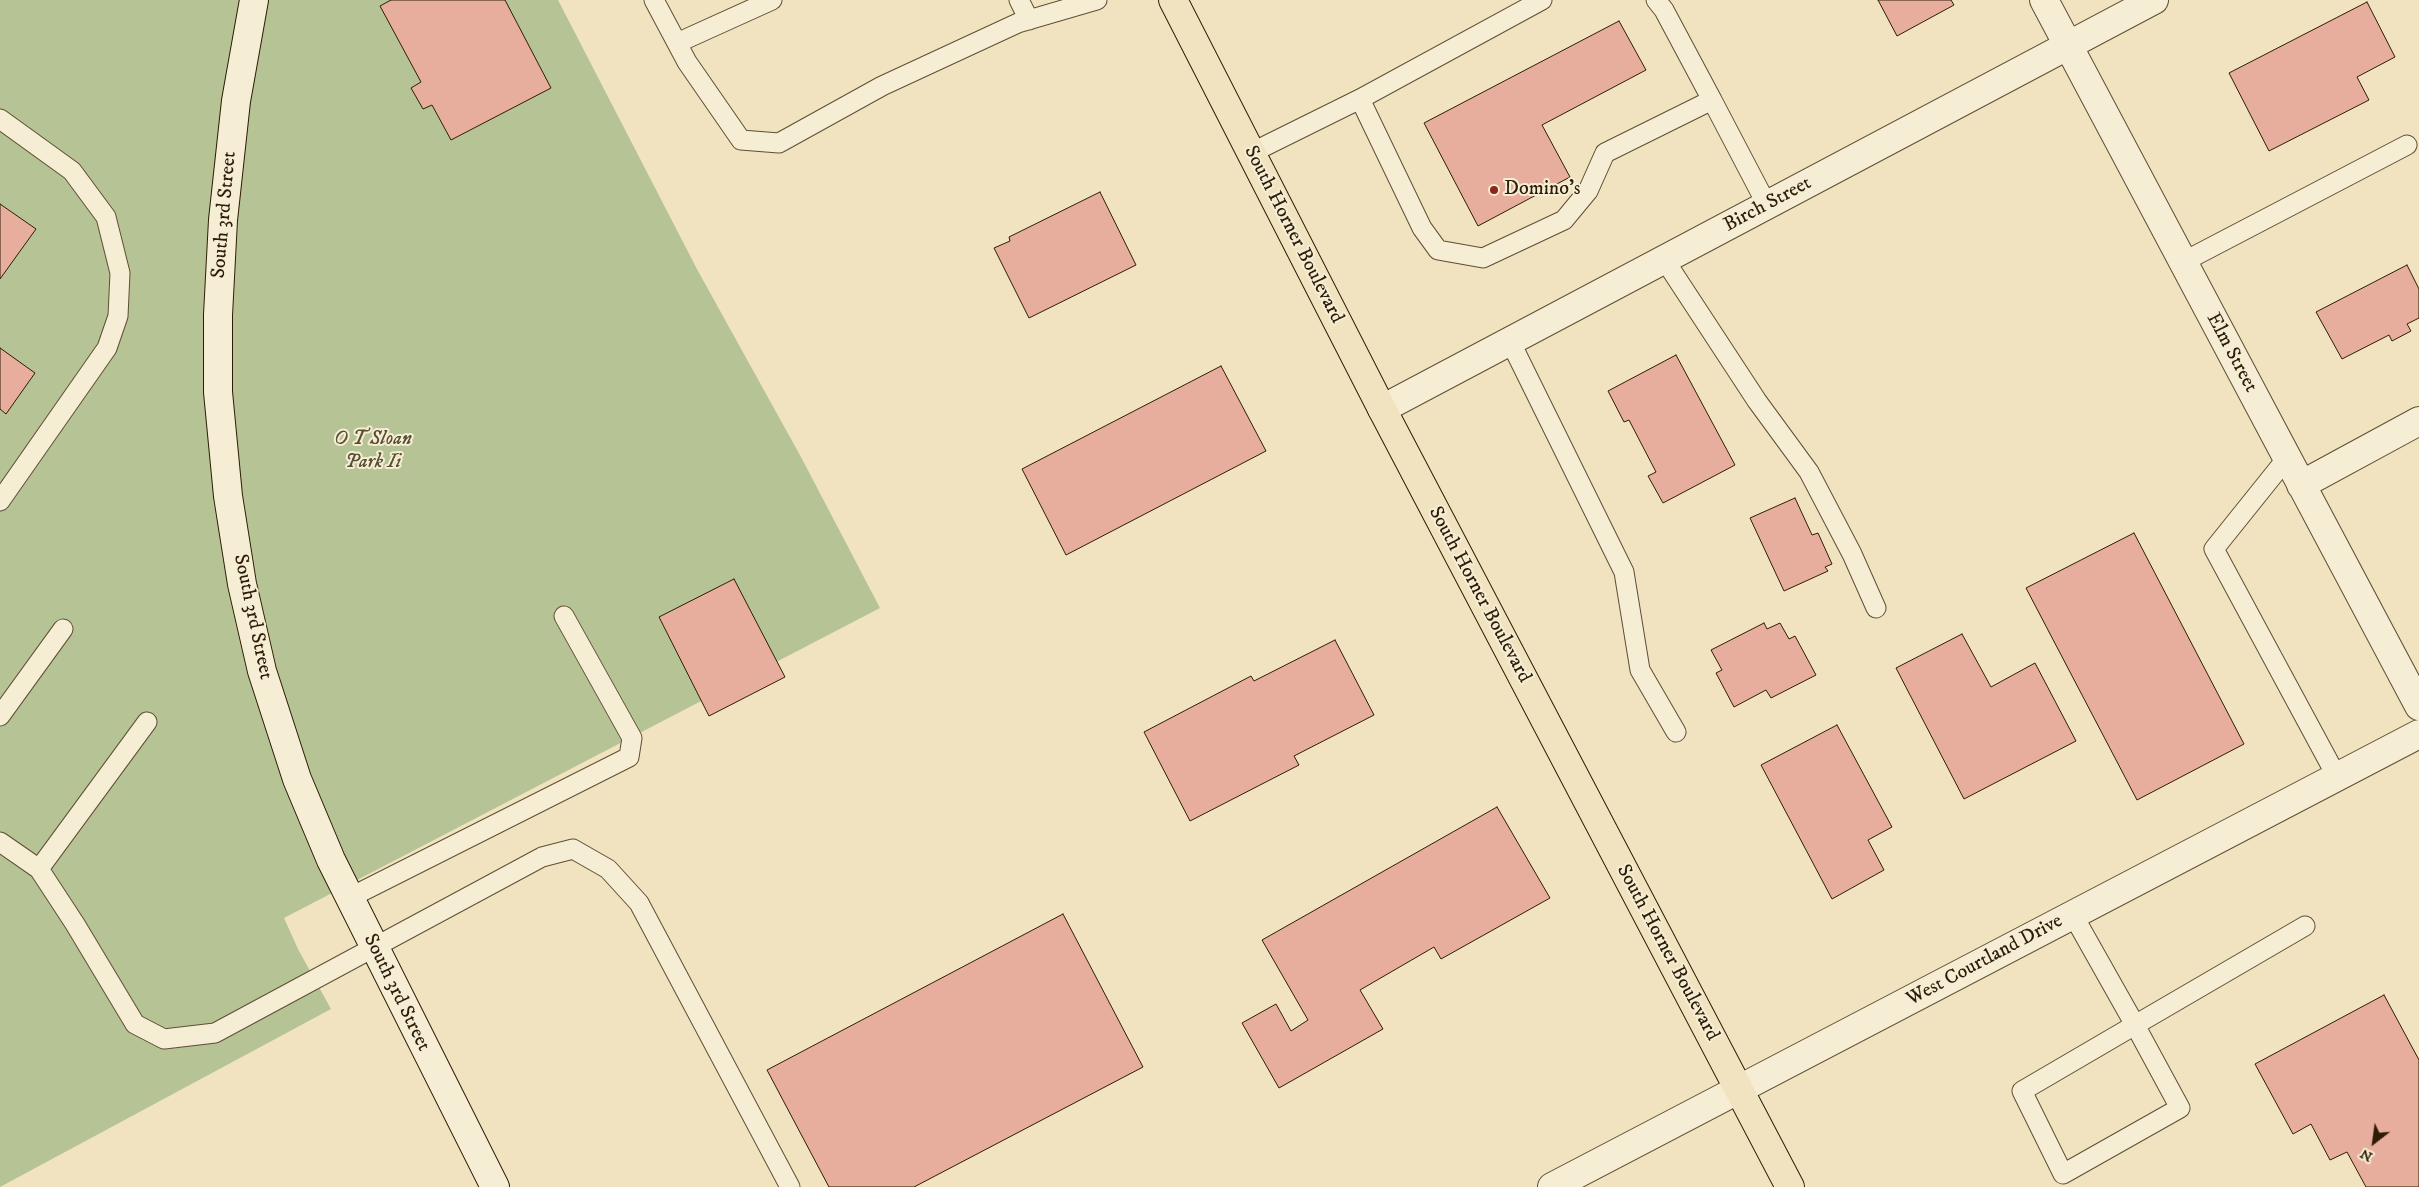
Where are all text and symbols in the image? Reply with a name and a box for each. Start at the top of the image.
street label: South Horner Boulevard [1238,142,1348,328]
street label: South 3rd Street [207,150,243,280]
street label: Birch Street [1720,172,1816,238]
place label: Domino's [1504,178,1580,202]
marker: Domino's [1488,184,1500,196]
street label: Elm Street [2200,309,2262,397]
park label: O T Sloan Park Ii [334,428,412,475]
street label: South Horner Boulevard [1422,503,1536,687]
street label: South 3rd Street [227,552,277,682]
street label: South Horner Boulevard [1610,861,1724,1045]
street label: West Courtland Drive [1903,910,2067,1012]
street label: South 3rd Street [357,930,435,1056]
north arrow [2349,1117,2399,1167]
text: N [2357,1144,2376,1166]

